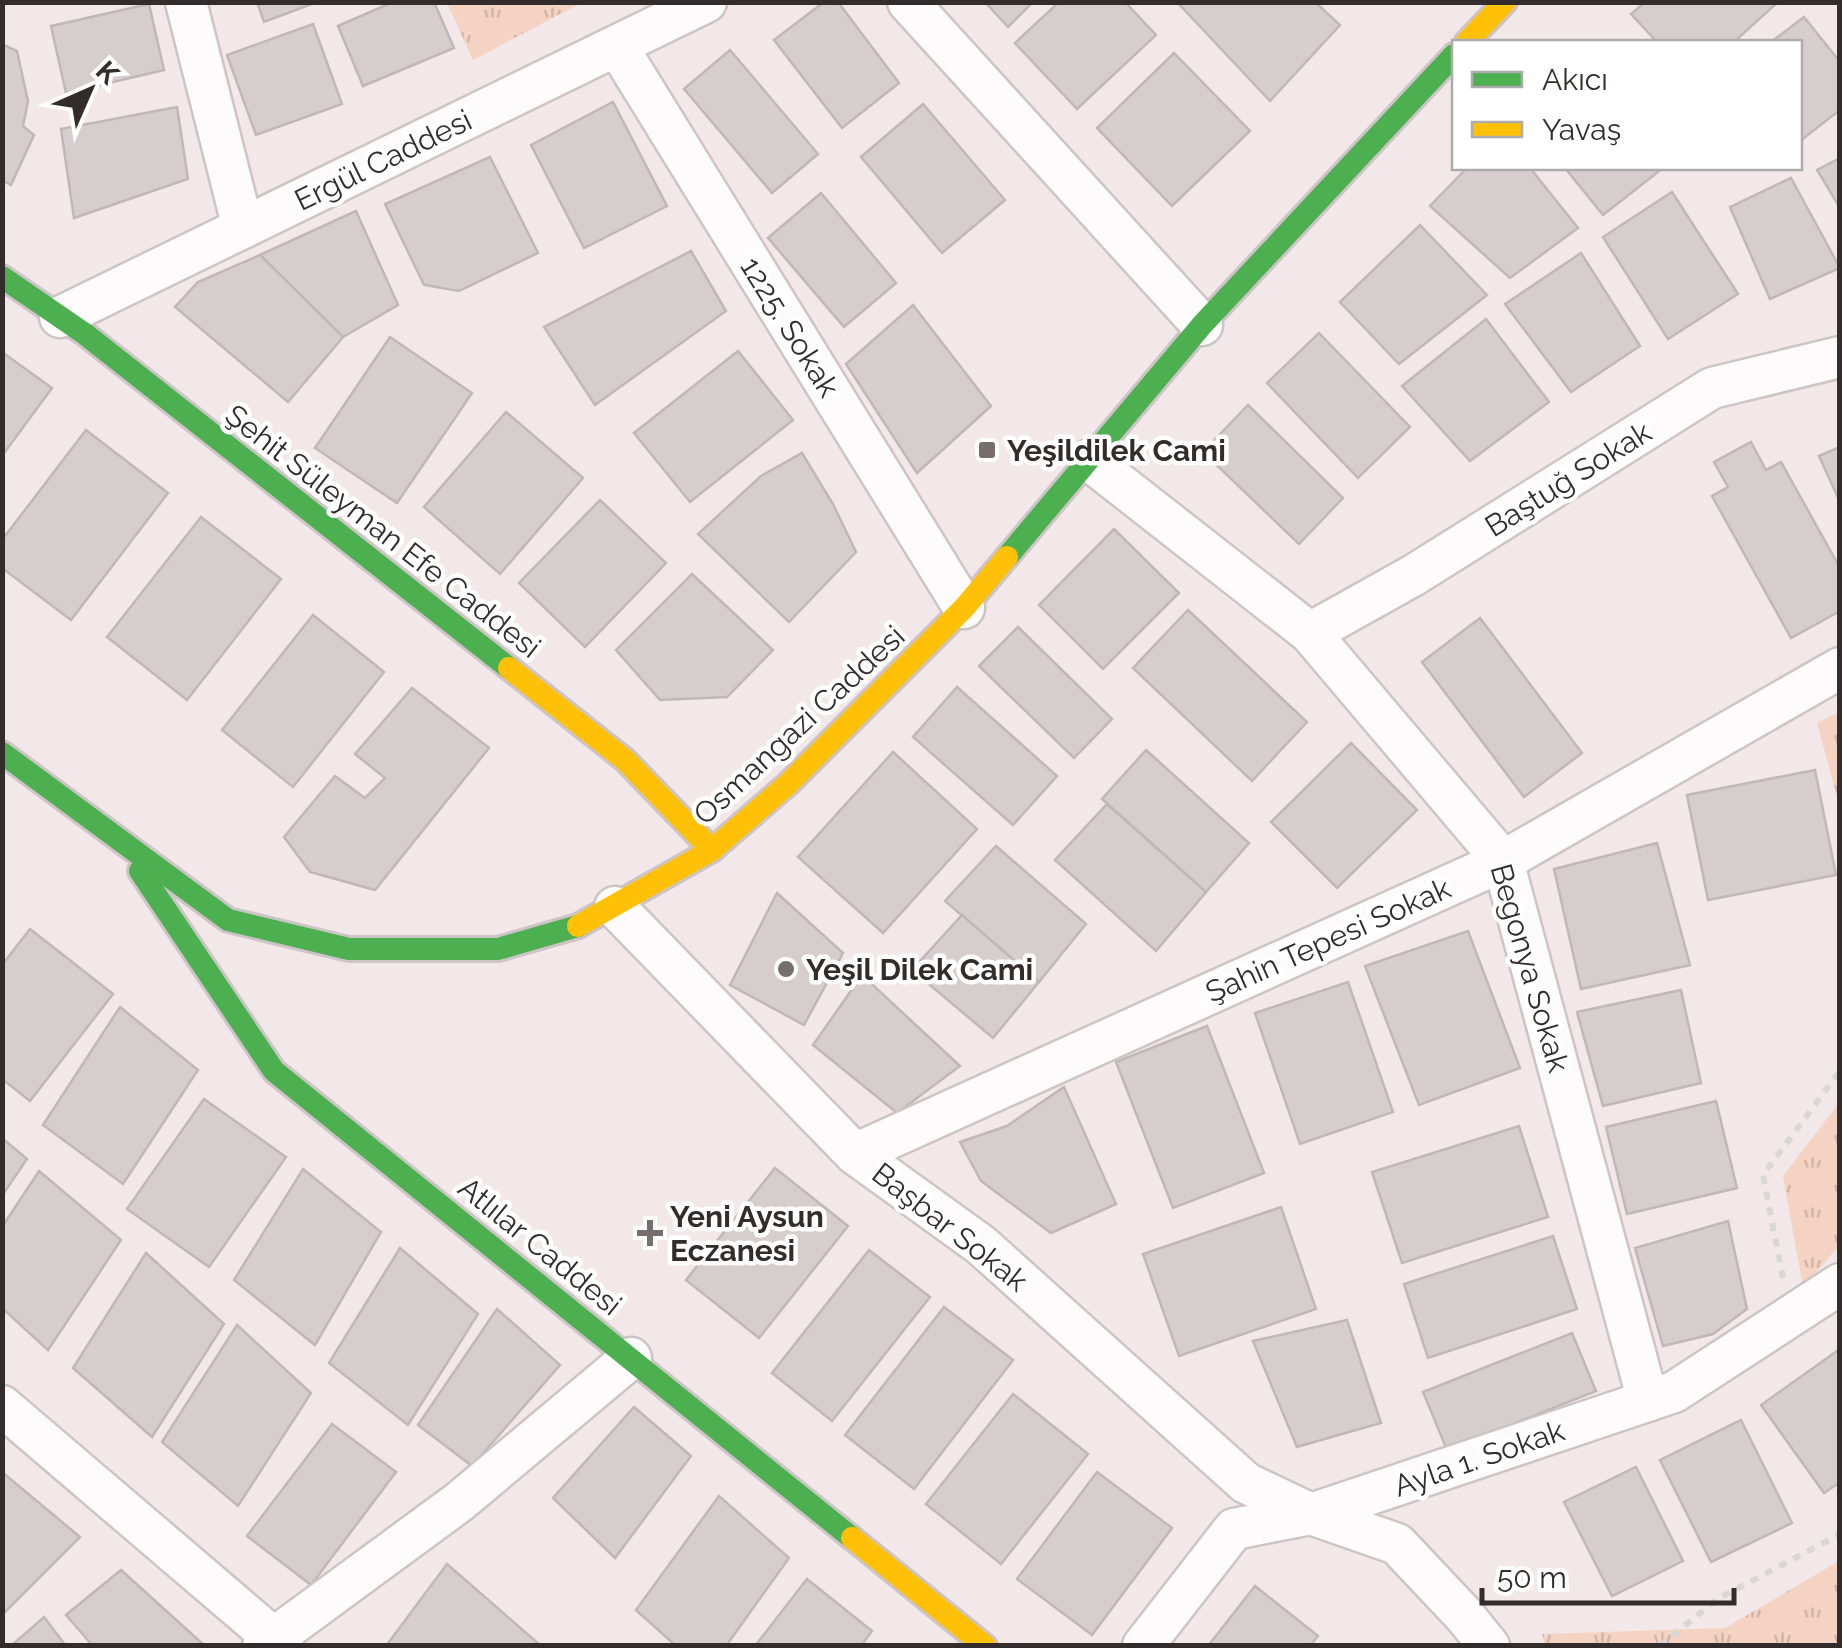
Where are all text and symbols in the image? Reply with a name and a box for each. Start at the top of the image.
north arrow [40,40,140,140]
legend [1452,40,1802,170]
text: K [89,54,127,92]
text: Akıcı [1542,62,1608,97]
street label: Ergül Caddesi [289,102,477,218]
text: Yavaş [1542,112,1621,147]
street label: 1225. Sokak [733,251,847,403]
street label: Şehit Süleyman Efe Caddesi [219,397,547,665]
street label: Baştuğ Sokak [1479,414,1658,544]
place label: Yeşildilek Cami [1007,433,1226,468]
marker: Yeşildilek Cami [976,439,998,461]
street label: Osmangazi Caddesi [686,618,912,832]
street label: Begonya Sokak [1484,860,1577,1076]
street label: Şahin Tepesi Sokak [1200,870,1456,1010]
place label: Yeşil Dilek Cami [806,952,1033,987]
marker: Yeşil Dilek Cami [775,958,797,980]
street label: Başbar Sokak [865,1156,1035,1299]
street label: Atlılar Caddesi [452,1170,628,1322]
place label: Yeni Aysun Eczanesi [670,1199,824,1268]
marker: Yeni Aysun Eczanesi [639,1222,661,1244]
street label: Ayla 1. Sokak [1389,1412,1569,1504]
scale bar [1482,1543,1734,1605]
text: 50 m [1497,1560,1567,1595]

